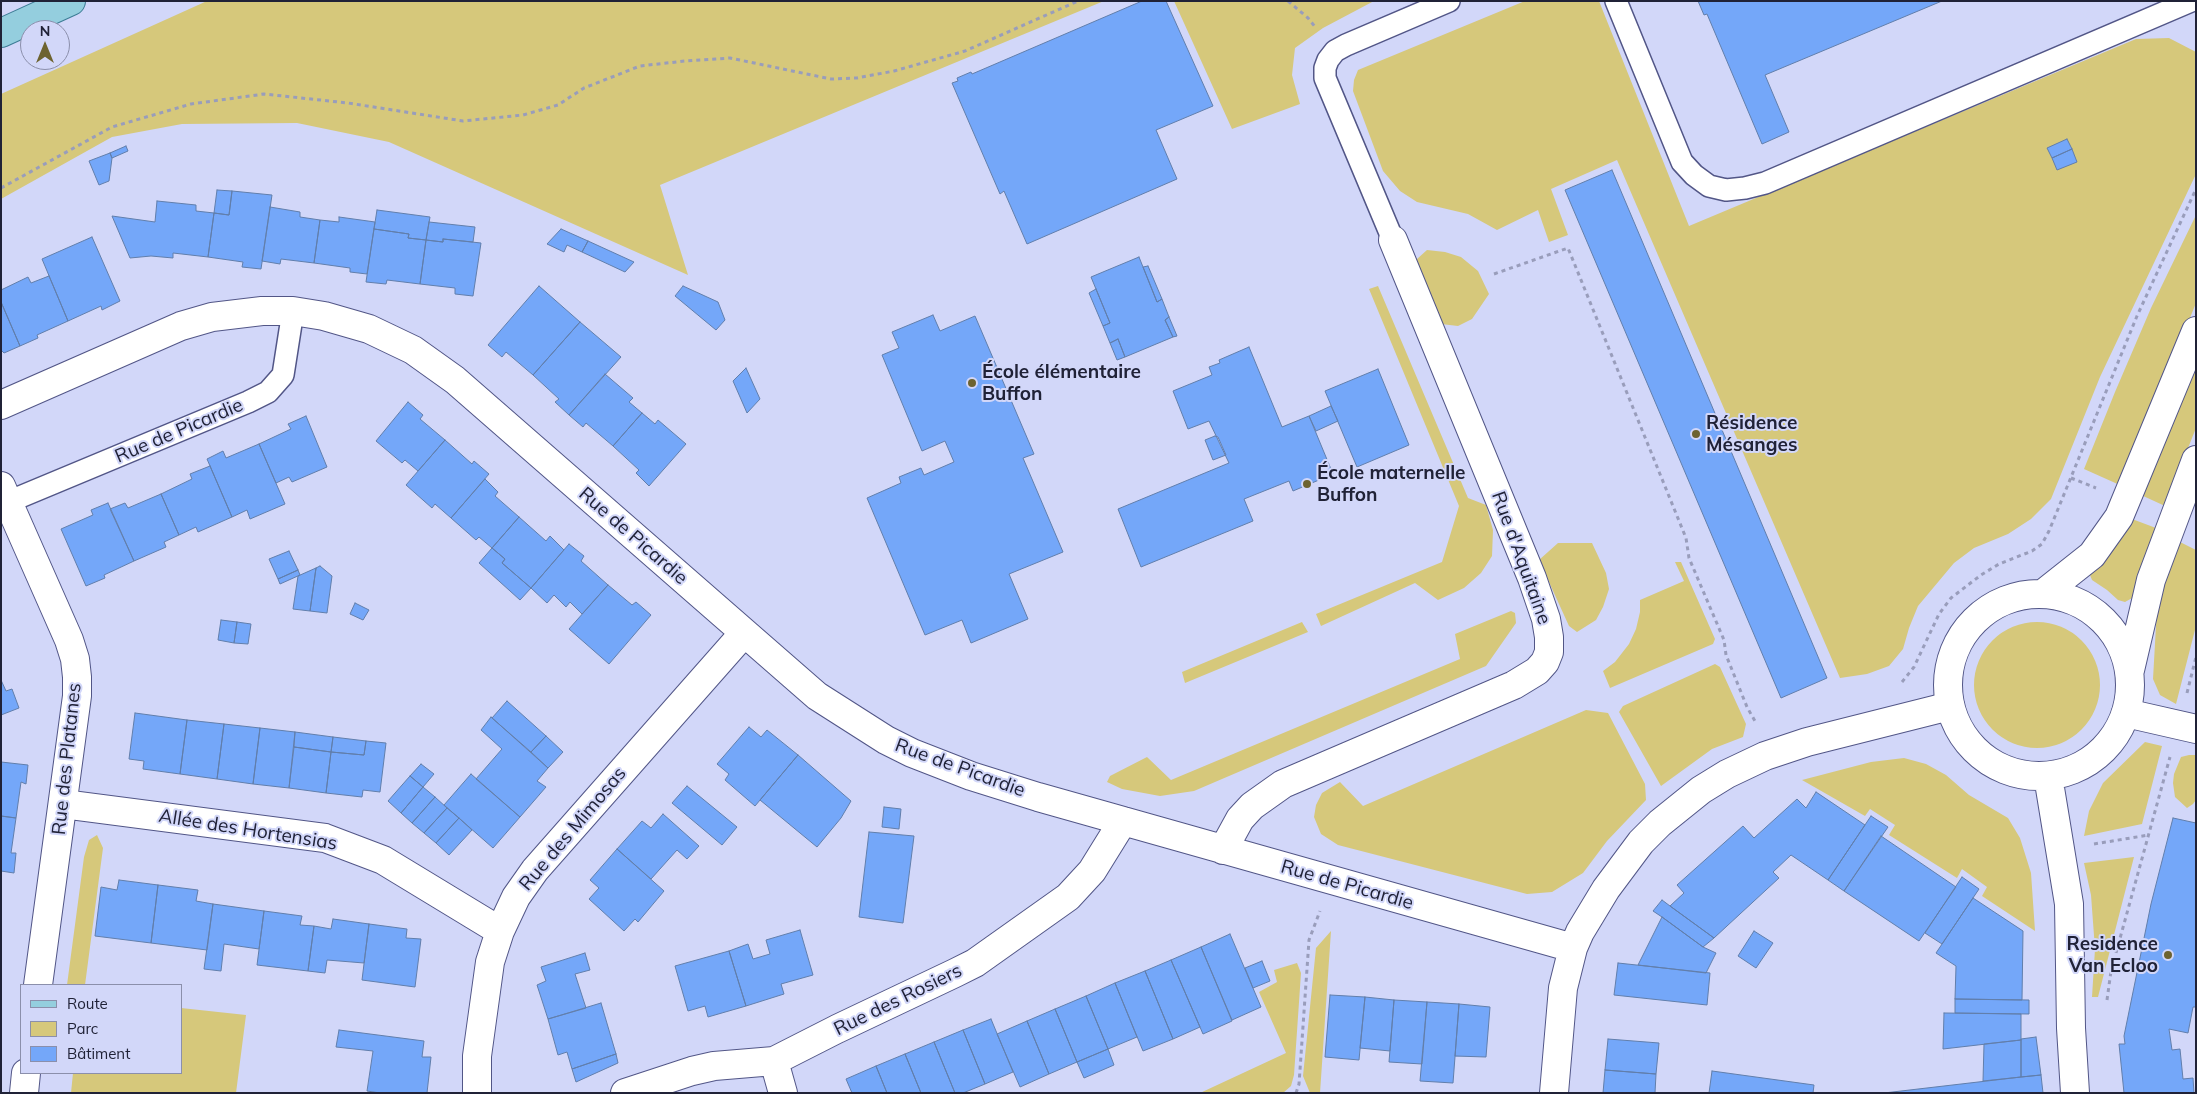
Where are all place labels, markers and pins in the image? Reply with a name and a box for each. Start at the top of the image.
place label: École élémentaire Buffon [982,361,1141,405]
marker: École élémentaire Buffon [966,377,978,389]
place label: Résidence Mésanges [1706,412,1797,456]
marker: Résidence Mésanges [1690,428,1702,440]
place label: École maternelle Buffon [1317,462,1466,506]
marker: École maternelle Buffon [1301,478,1313,490]
place label: Residence Van Ecloo [2067,933,2158,977]
marker: Residence Van Ecloo [2162,949,2174,961]

